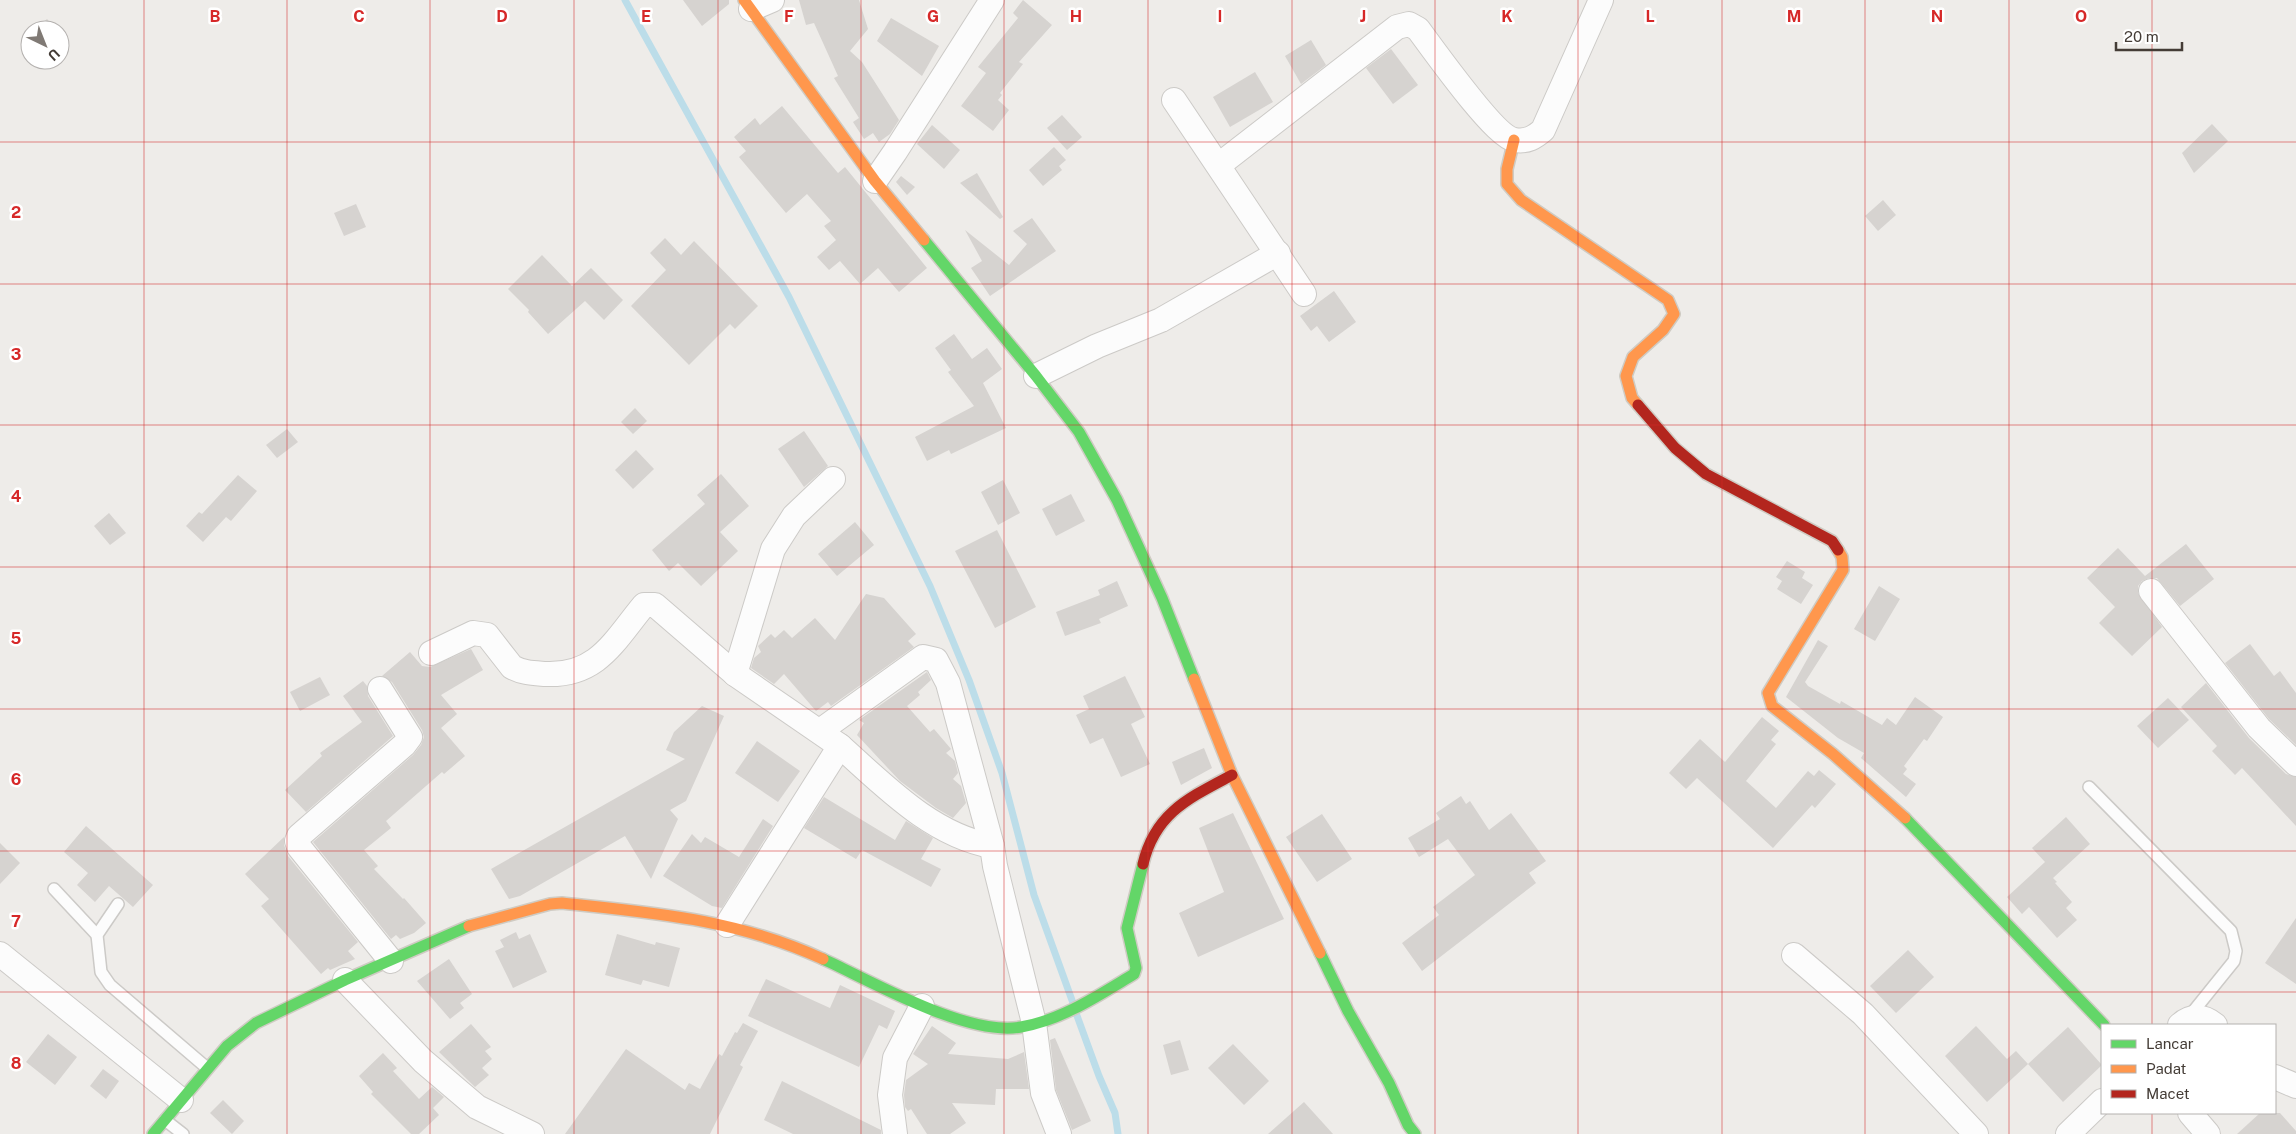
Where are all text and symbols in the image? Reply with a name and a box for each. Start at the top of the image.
text: B [210,7,221,26]
text: C [353,7,365,26]
text: D [496,7,508,26]
text: E [641,7,651,26]
text: F [784,7,794,26]
text: G [927,7,939,26]
text: H [1070,7,1082,26]
text: I [1218,7,1222,26]
text: J [1360,7,1366,26]
text: K [1501,7,1513,26]
text: L [1645,7,1655,26]
text: M [1787,7,1801,26]
text: N [1931,7,1943,26]
text: O [2075,7,2087,26]
north arrow [20,20,70,70]
scale bar [2116,20,2182,52]
text: 20 m [2124,28,2159,45]
text: U [45,45,63,64]
text: 2 [11,203,21,222]
text: 3 [11,345,21,364]
text: 4 [11,487,22,506]
text: 5 [11,629,22,648]
text: 6 [11,770,21,789]
text: 7 [11,912,21,931]
legend [2101,1024,2276,1114]
text: Lancar [2146,1035,2194,1052]
text: 8 [11,1054,22,1073]
text: Padat [2146,1060,2187,1077]
text: Macet [2146,1085,2190,1102]

